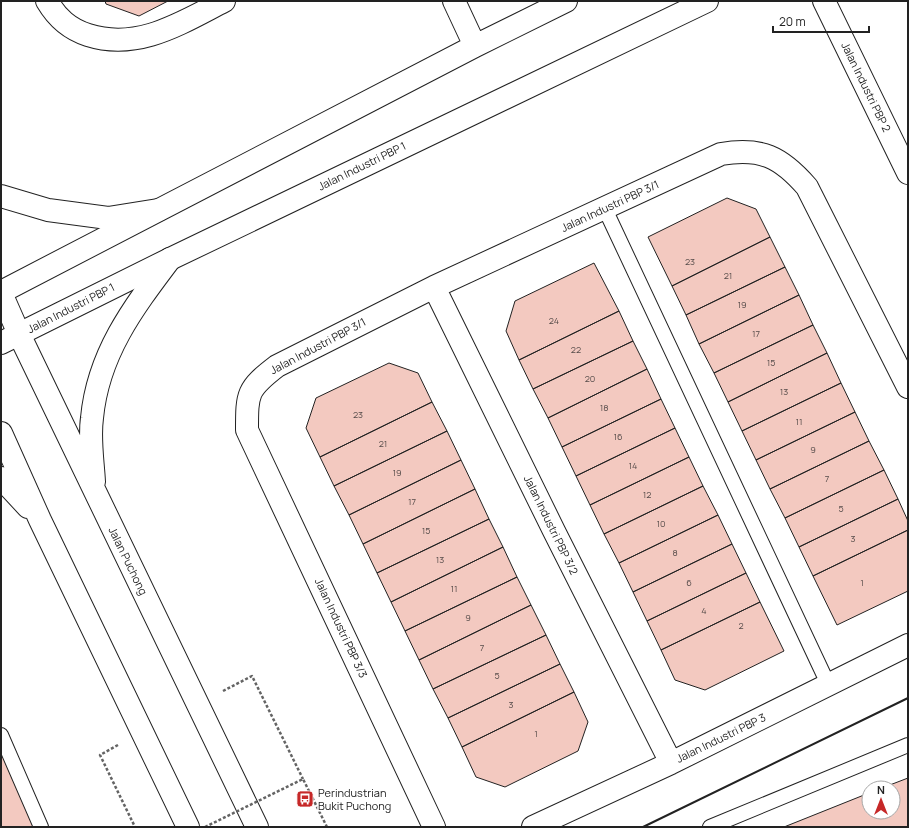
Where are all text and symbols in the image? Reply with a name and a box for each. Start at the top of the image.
scale bar [773,8,869,34]
text: 20 m [779,13,806,30]
street label: Jalan Industri PBP 2 [838,39,895,134]
street label: Jalan Industri PBP 1 [315,138,408,193]
street label: Jalan Industri PBP 3/1 [558,176,661,235]
house number: 23 [685,255,695,268]
house number: 21 [724,269,732,282]
street label: Jalan Industri PBP 1 [25,279,117,336]
house number: 19 [737,298,747,311]
street label: Jalan Industri PBP 3/1 [267,314,368,377]
house number: 24 [549,314,559,327]
house number: 17 [752,327,760,340]
house number: 22 [571,343,581,356]
house number: 15 [767,356,775,369]
house number: 20 [585,372,595,385]
house number: 13 [780,385,788,398]
house number: 18 [600,401,608,414]
house number: 23 [353,408,363,421]
house number: 11 [795,415,803,428]
house number: 16 [613,430,623,443]
house number: 21 [379,437,387,450]
house number: 9 [810,443,816,456]
house number: 14 [629,459,637,472]
house number: 19 [392,466,402,479]
house number: 7 [825,472,830,485]
street label: Jalan Industri PBP 3/2 [521,473,582,577]
house number: 12 [643,488,651,501]
house number: 17 [408,495,416,508]
house number: 5 [838,502,844,515]
house number: 10 [657,517,666,530]
street label: Jalan Puchong [105,524,151,597]
house number: 15 [422,524,430,537]
house number: 3 [851,532,856,545]
house number: 8 [672,546,678,559]
house number: 13 [436,553,444,566]
street label: Jalan Industri PBP 3/3 [312,576,371,680]
house number: 6 [686,576,692,589]
house number: 1 [860,576,864,589]
house number: 11 [450,582,458,595]
house number: 4 [701,604,707,617]
house number: 9 [465,611,471,624]
house number: 2 [738,619,744,632]
house number: 7 [480,641,485,654]
house number: 5 [494,669,500,682]
house number: 3 [509,698,514,711]
street label: Jalan Industri PBP 3 [673,709,768,766]
house number: 1 [534,727,538,740]
north arrow [861,780,901,820]
text: N [877,782,885,797]
place label: Perindustrian Bukit Puchong [318,785,391,813]
bus stop icon: Perindustrian Bukit Puchong [295,789,315,809]

